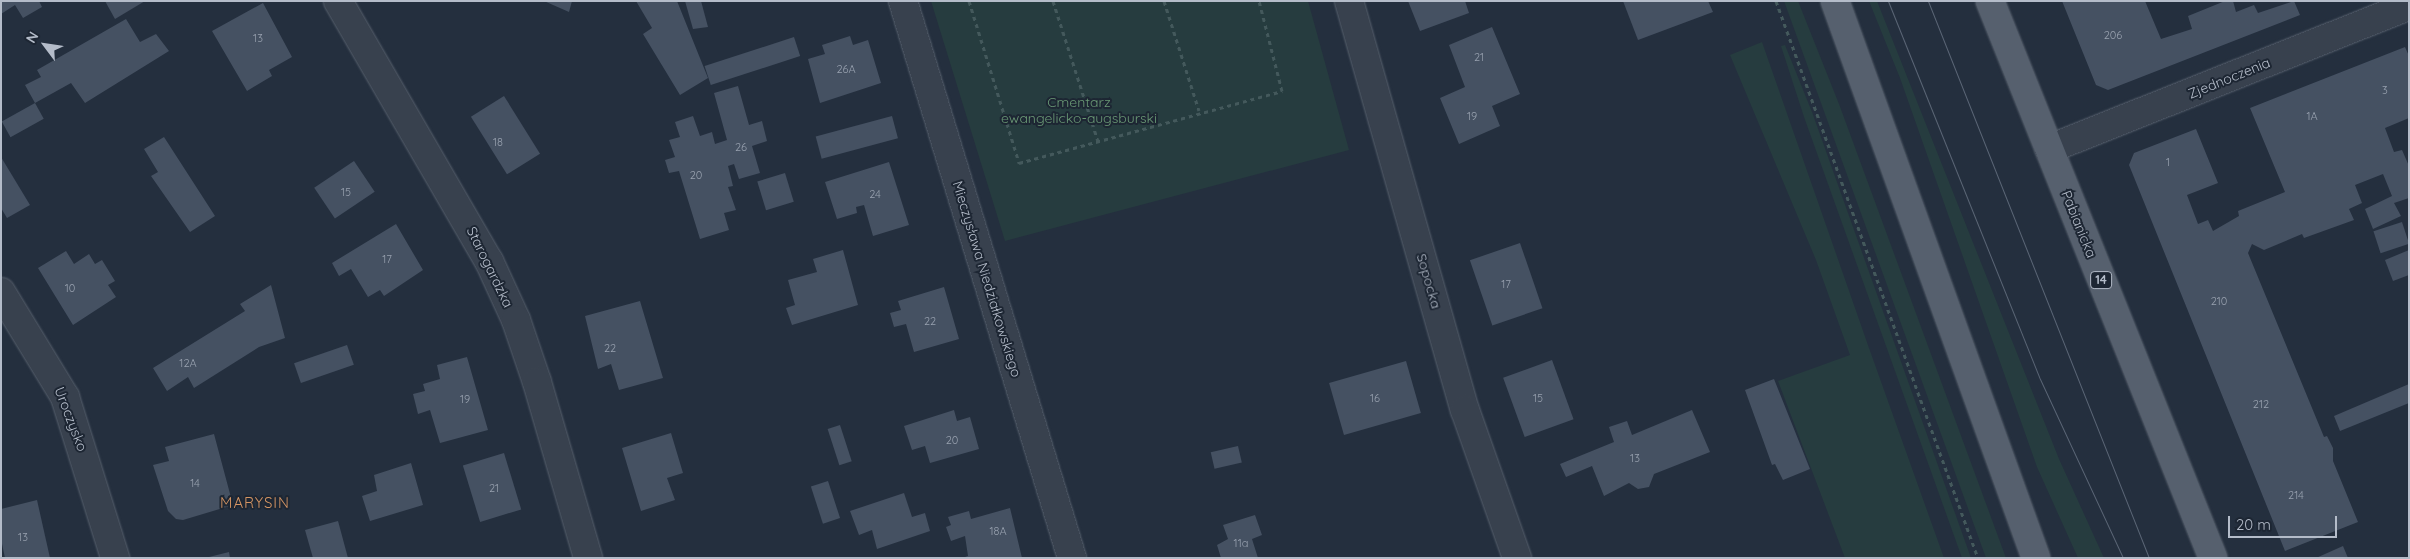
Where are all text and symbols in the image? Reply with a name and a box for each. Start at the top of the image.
north arrow [20,20,70,70]
text: N [22,28,43,46]
house number: 206 [2104,28,2122,42]
house number: 13 [253,31,263,45]
house number: 21 [1474,50,1484,64]
street label: Zjednoczenia [2186,54,2272,102]
house number: 26A [836,62,856,76]
house number: 3 [2382,83,2388,97]
park label: Cmentarz ewangelicko-augsburski [1001,94,1157,126]
house number: 19 [1467,109,1477,123]
house number: 1A [2306,109,2318,123]
house number: 18 [493,135,503,149]
house number: 26 [735,140,747,154]
house number: 1 [2166,155,2170,169]
house number: 20 [690,168,702,182]
street label: Mieczysława Niedziałkowskiego [949,179,1025,379]
house number: 15 [341,185,351,199]
house number: 24 [869,187,881,201]
street label: Pabianicka [2058,188,2100,260]
street label: Starogardzka [463,224,517,310]
house number: 17 [382,252,392,266]
street label: Sopocka [1413,252,1445,310]
road number: 14 [2090,270,2112,290]
house number: 17 [1501,277,1511,291]
house number: 10 [65,281,75,295]
house number: 210 [2211,294,2227,308]
house number: 22 [924,314,936,328]
house number: 22 [604,341,616,355]
house number: 12A [179,356,197,370]
street label: Uroczysko [51,384,91,454]
house number: 16 [1370,391,1380,405]
house number: 15 [1533,391,1543,405]
house number: 19 [460,392,470,406]
house number: 212 [2253,397,2269,411]
house number: 20 [946,433,958,447]
house number: 13 [1630,451,1640,465]
house number: 14 [190,476,200,490]
house number: 21 [489,481,499,495]
house number: 214 [2288,488,2304,502]
district label: MARYSIN [219,494,291,512]
scale bar [2230,506,2339,538]
text: 20 m [2236,515,2271,534]
house number: 18A [989,524,1007,538]
house number: 13 [18,530,28,544]
house number: 11a [1234,536,1248,550]

